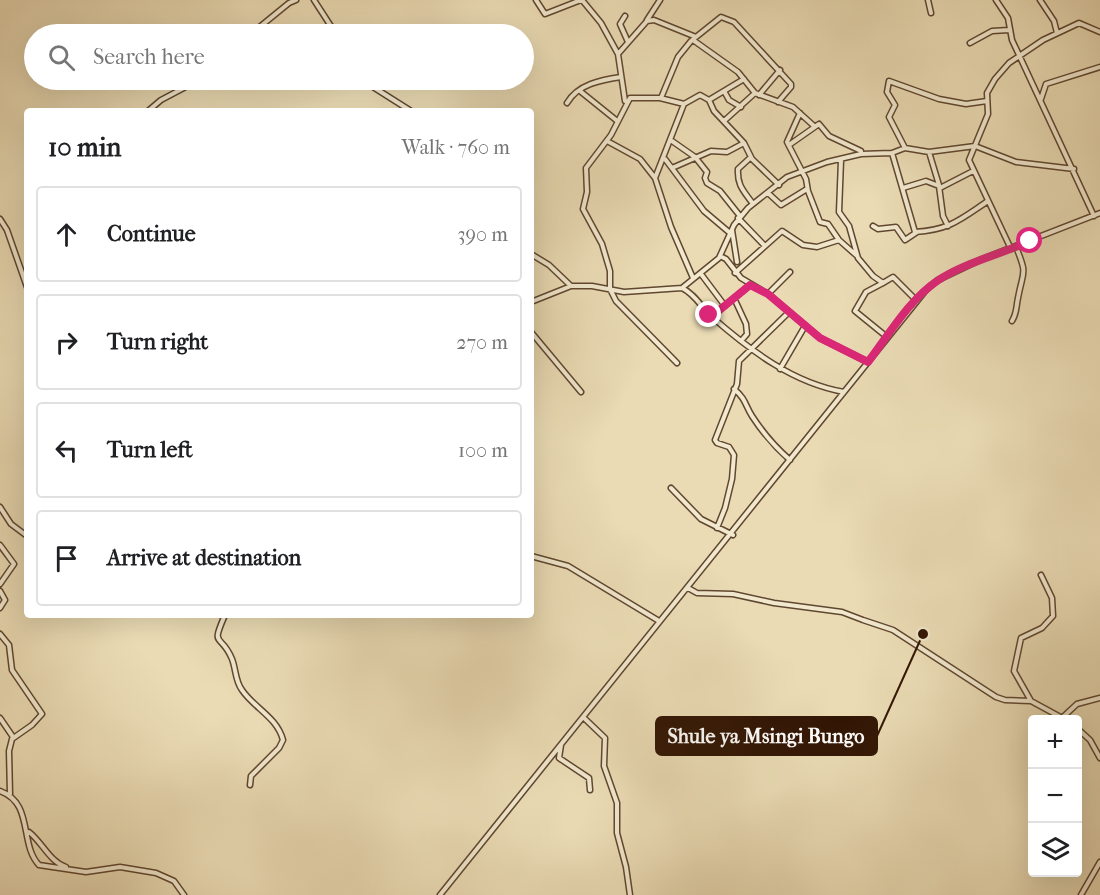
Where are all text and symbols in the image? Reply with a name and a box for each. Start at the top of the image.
search box [24,24,534,90]
icon: search [45,41,78,74]
text: Search here [93,44,205,70]
text: 10 min [48,132,121,163]
text: Walk · 760 m [402,136,510,159]
icon: ahead [50,218,83,251]
text: Continue [107,221,196,247]
text: 390 m [457,223,508,246]
route start [1016,227,1042,253]
route end [695,301,721,327]
icon: right [50,326,83,359]
text: Turn right [107,329,208,355]
text: 270 m [456,331,508,354]
icon: left [50,434,83,467]
text: Turn left [107,437,193,463]
text: 100 m [458,439,508,462]
icon: arrive [50,542,83,575]
text: Arrive at destination [107,545,301,571]
map controls [1028,715,1082,877]
button: + [1028,715,1082,769]
callout: Shule ya Msingi Bungo [656,717,877,755]
text: Shule ya Msingi Bungo [667,725,865,748]
button: − [1028,769,1082,823]
button: layers [1028,823,1082,877]

